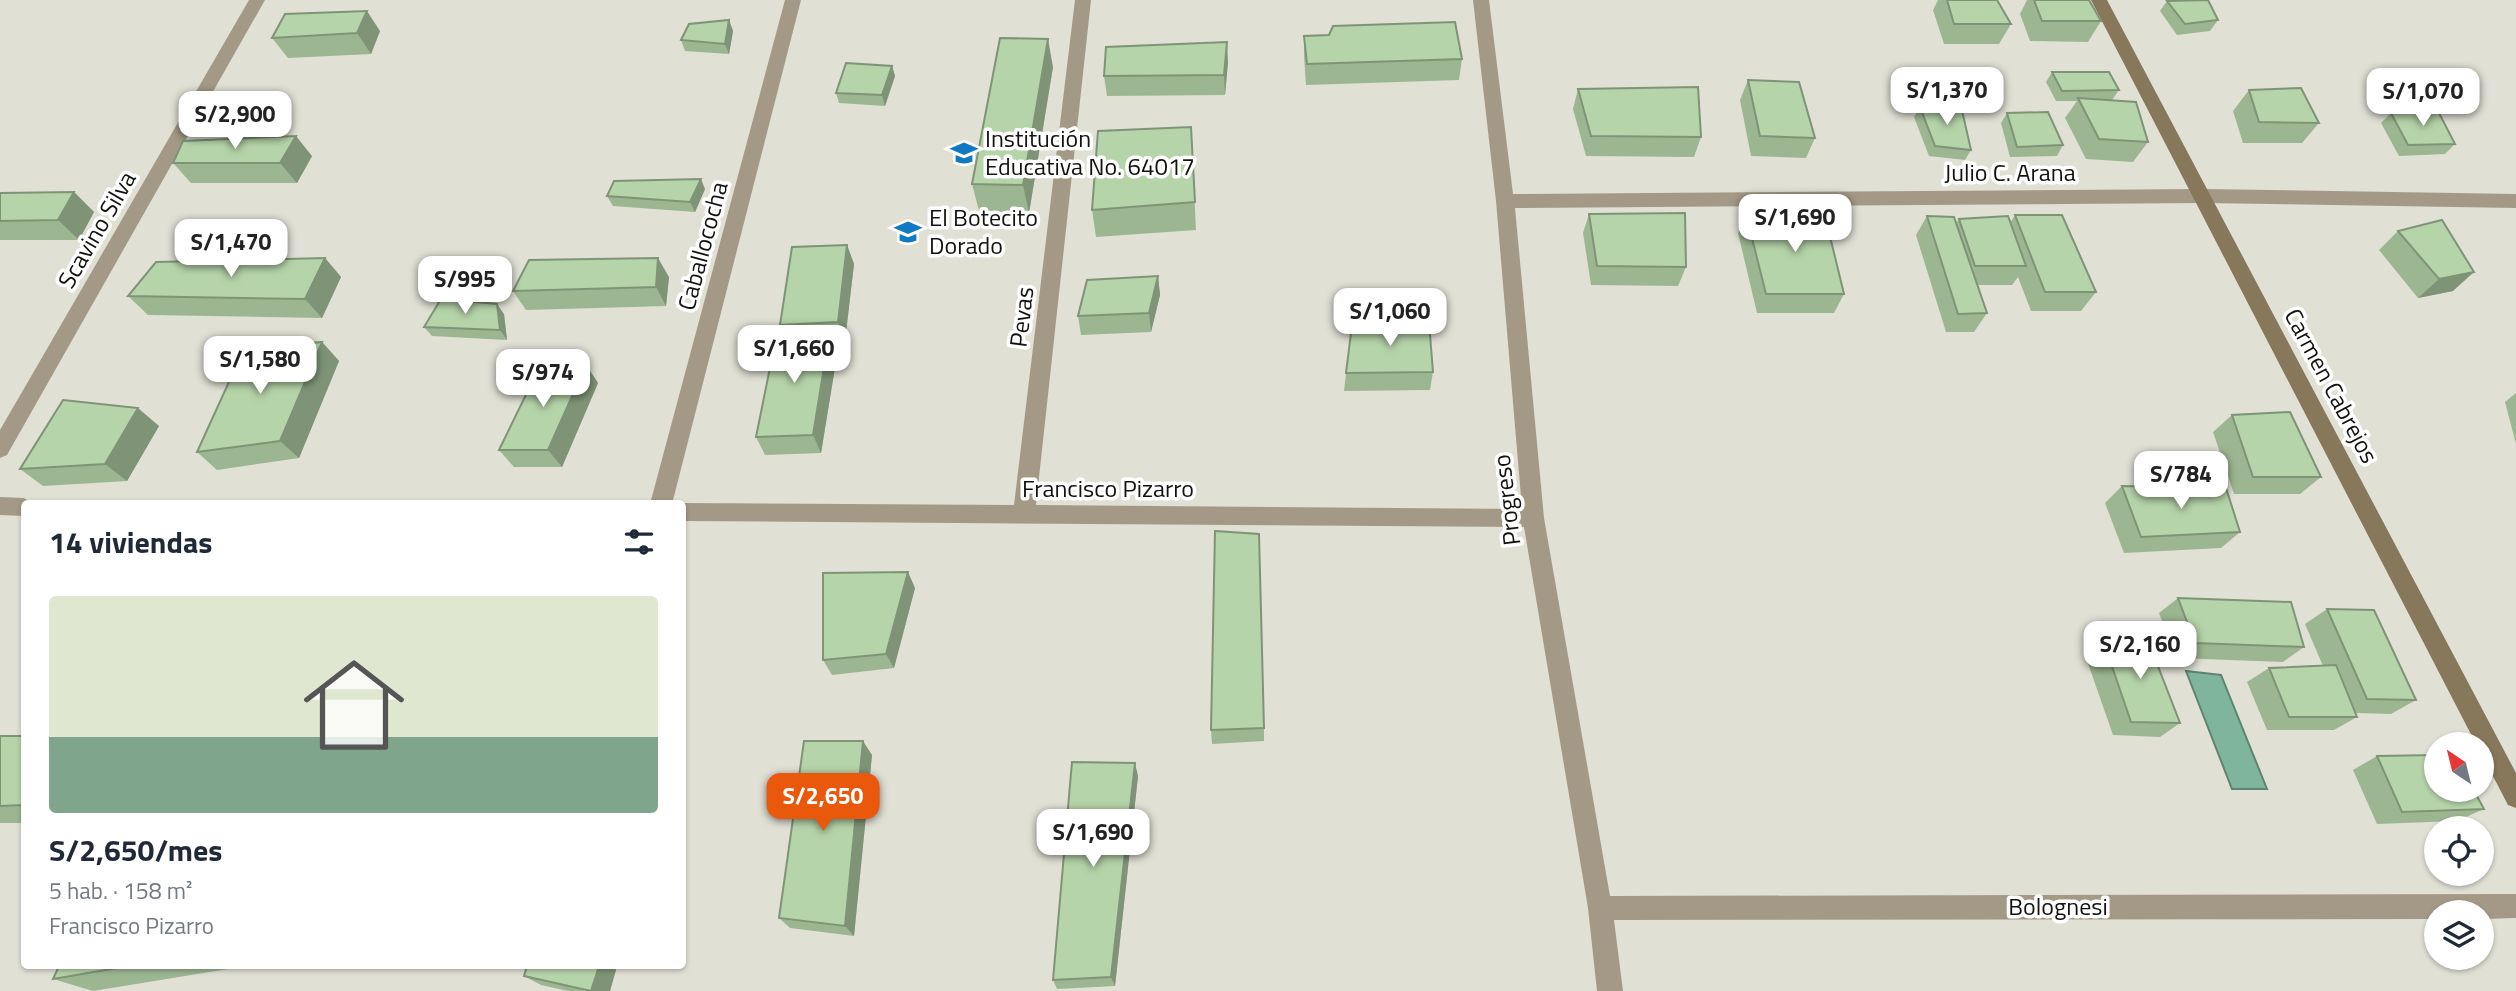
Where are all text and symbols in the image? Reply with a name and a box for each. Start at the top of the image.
pin: S/1,370 [1882,68,2012,127]
pin: S/1,070 [2358,68,2488,128]
text: S/1,370 [1907,72,1987,107]
text: S/1,070 [2383,73,2463,108]
pin: S/2,900 [170,92,300,151]
text: S/2,900 [195,96,275,131]
place label: Institución Educativa No. 64017 [985,120,1195,184]
school or university icon: Institución Educativa No. 64017 [949,138,979,168]
street label: Julio C. Arana [1944,154,2076,190]
street label: Scavino Silva [48,164,144,295]
street label: Caballococha [668,177,736,314]
pin: S/1,690 [1730,194,1860,254]
place label: El Botecito Dorado [929,199,1038,263]
text: S/1,690 [1755,199,1835,234]
school or university icon: El Botecito Dorado [893,217,923,247]
pin: S/1,470 [166,219,296,279]
text: S/1,470 [191,224,271,259]
pin: S/995 [416,256,514,316]
text: S/995 [434,261,496,296]
street label: Pevas [999,285,1043,349]
pin: S/1,060 [1325,288,1455,348]
text: S/1,060 [1350,293,1430,328]
street label: Carmen Cabrejos [2276,302,2388,469]
pin: S/1,660 [729,326,859,385]
text: S/1,660 [754,330,834,365]
pin: S/1,580 [195,336,325,396]
text: S/1,580 [220,341,300,376]
pin: S/974 [494,350,592,409]
text: S/974 [512,354,574,389]
pin: S/784 [2132,452,2230,511]
street label: Progreso [1483,453,1529,548]
text: S/784 [2150,456,2212,491]
street label: Francisco Pizarro [1022,470,1194,506]
text: 14 viviendas [49,519,212,565]
icon: filters [620,523,658,561]
pin: S/2,160 [2075,622,2205,681]
text: S/2,160 [2100,626,2180,661]
icon: home [291,642,417,768]
north arrow [2424,732,2494,802]
map controls [2424,732,2494,970]
pin: S/2,650 [758,774,888,833]
text: S/2,650 [783,778,863,813]
pin: S/1,690 [1028,810,1158,869]
text: S/1,690 [1053,814,1133,849]
button: locate [2424,816,2494,886]
text: S/2,650/mes [49,827,222,873]
text: 5 hab. · 158 m² [49,873,192,908]
street label: Bolognesi [2008,888,2108,924]
button: layers [2424,900,2494,970]
text: Francisco Pizarro [49,908,214,943]

